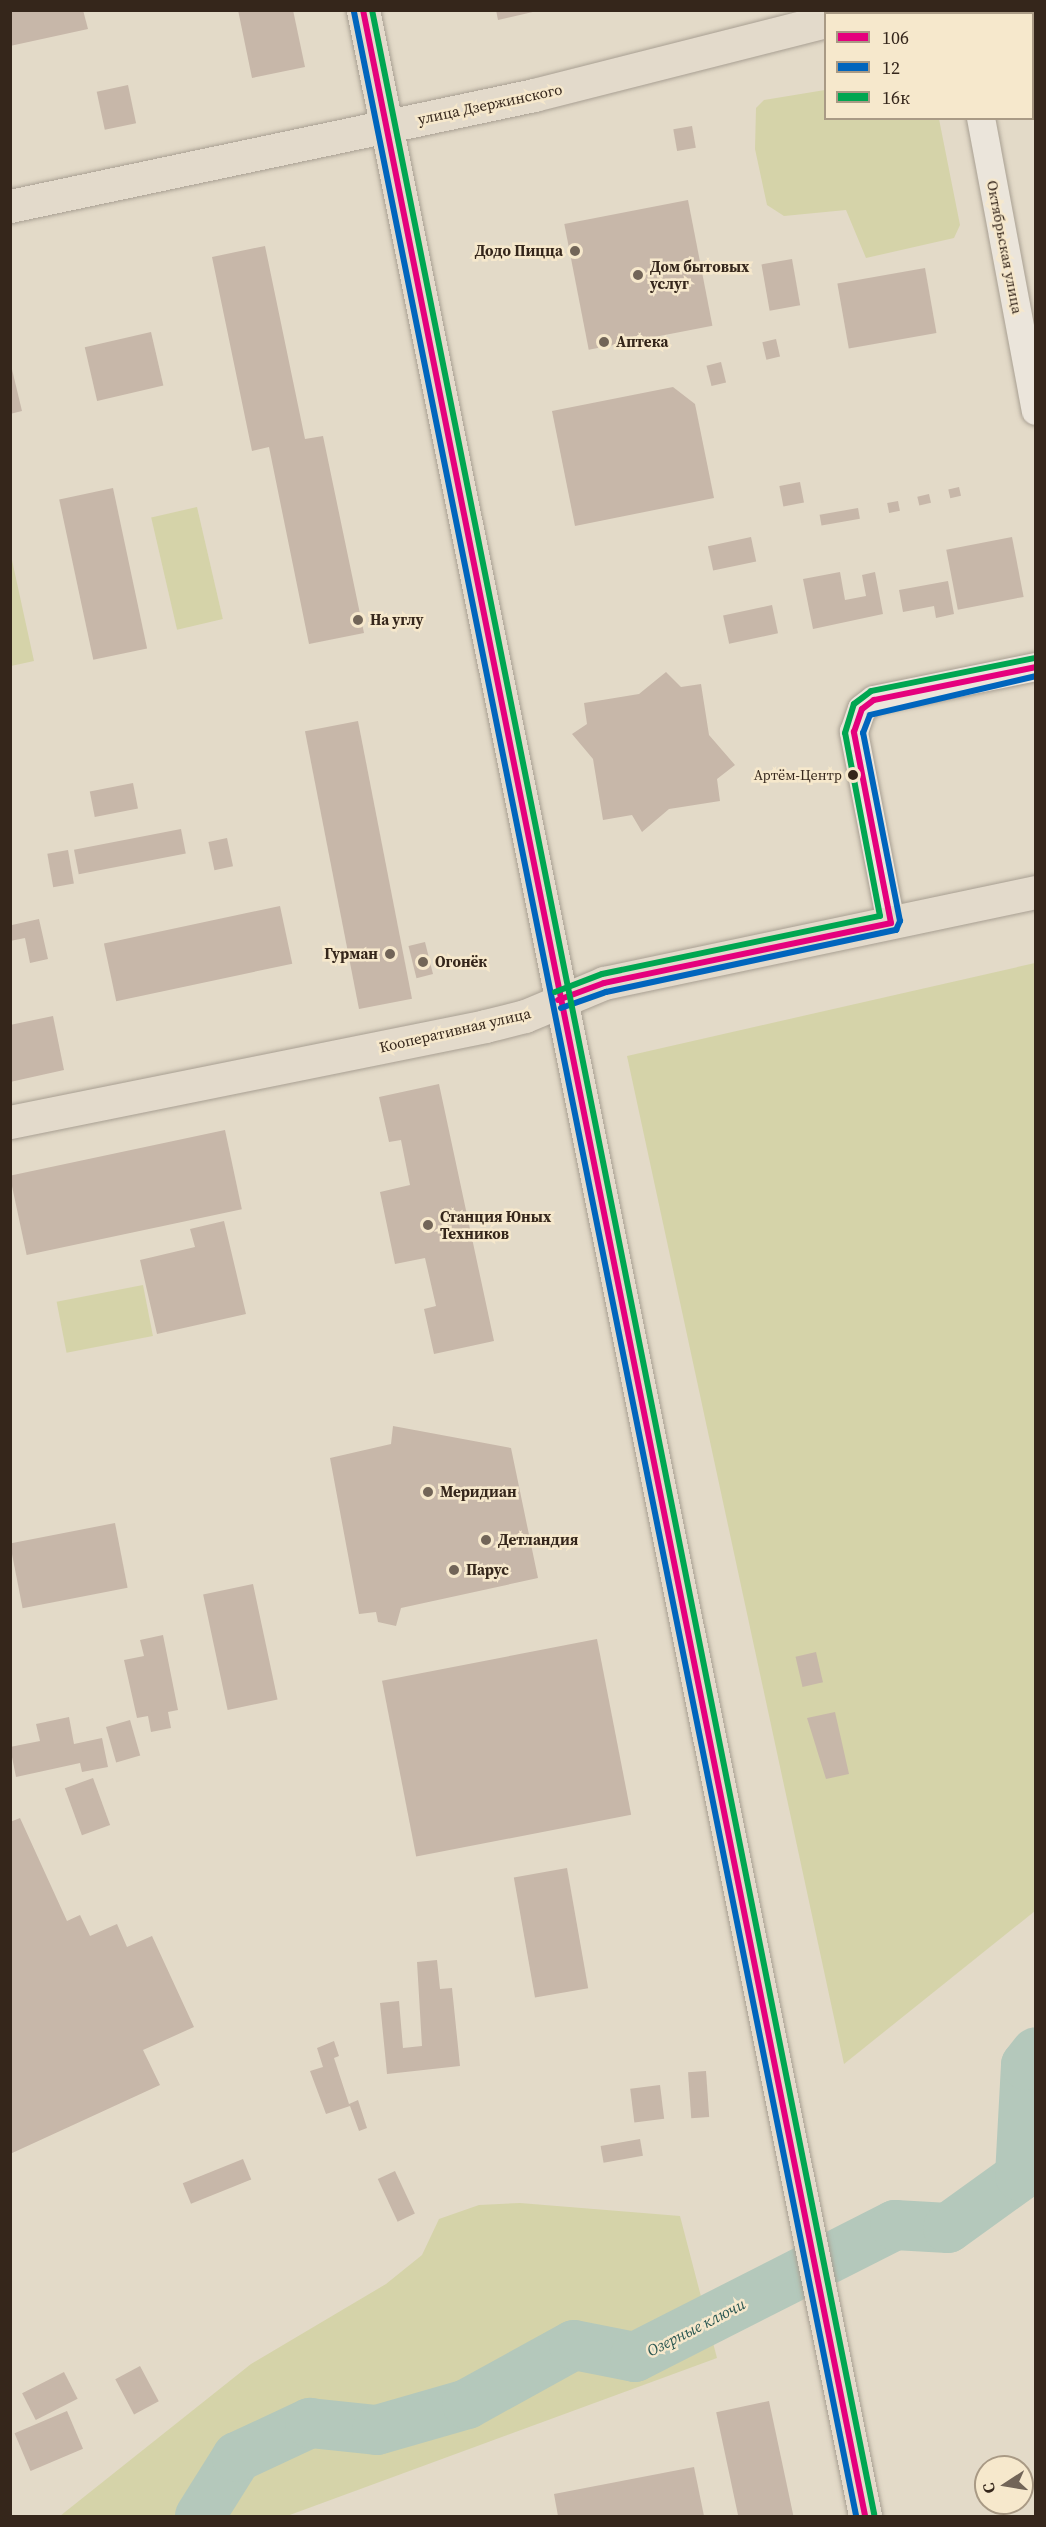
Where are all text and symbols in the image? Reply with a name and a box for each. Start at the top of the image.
legend [824,12,1034,120]
text: 106 [882,25,909,50]
text: 12 [882,55,900,80]
street label: улица Дзержинского [416,80,564,128]
text: 16к [882,85,910,110]
street label: Октябрьская улица [983,179,1027,315]
place label: Додо Пицца [475,242,563,260]
marker: Додо Пицца [568,244,582,258]
place label: Дом бытовых услуг [650,257,749,292]
marker: Дом бытовых услуг [631,268,645,282]
place label: Аптека [616,333,668,351]
marker: Аптека [597,335,611,349]
place label: На углу [370,611,423,629]
marker: На углу [351,613,365,627]
place label: Артём-Центр [754,767,842,783]
marker: Артём-Центр [847,769,859,781]
place label: Гурман [324,945,378,963]
marker: Гурман [383,947,397,961]
place label: Огонёк [435,953,487,971]
marker: Огонёк [416,955,430,969]
street label: Кооперативная улица [378,1004,532,1056]
place label: Станция Юных Техников [440,1207,551,1242]
marker: Станция Юных Техников [421,1218,435,1232]
place label: Меридиан [440,1483,517,1501]
marker: Меридиан [421,1485,435,1499]
place label: Детландия [498,1531,578,1549]
marker: Детландия [479,1533,493,1547]
place label: Парус [466,1561,509,1579]
marker: Парус [447,1563,461,1577]
water label: Озерные ключи [644,2294,748,2360]
north arrow [974,2455,1034,2515]
text: С [977,2481,1000,2495]

